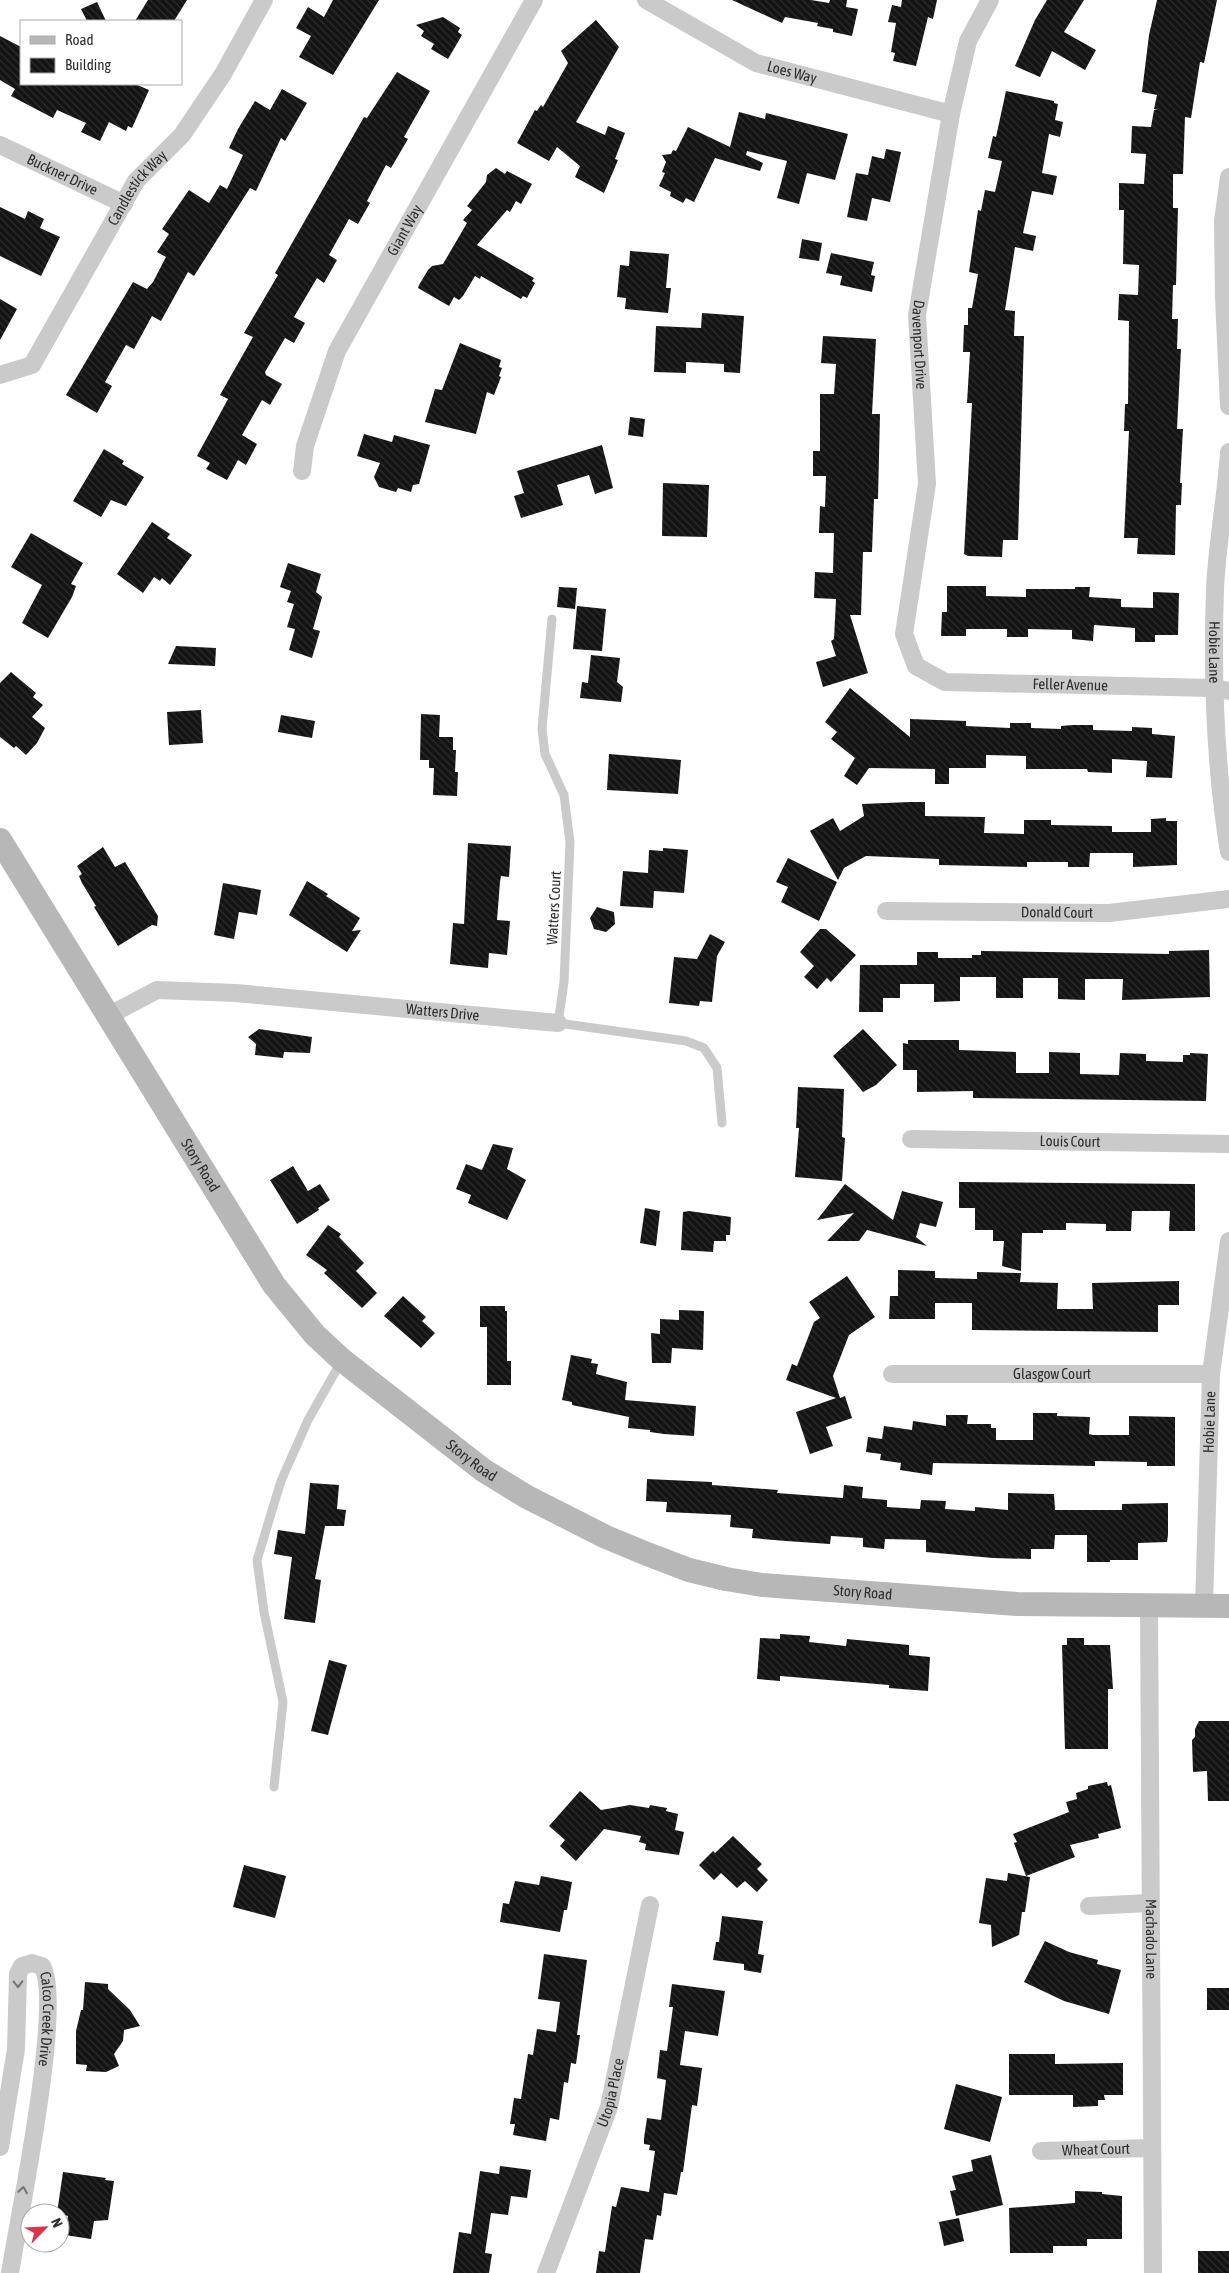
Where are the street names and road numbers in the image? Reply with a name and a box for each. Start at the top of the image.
street label: Loes Way [765,57,819,87]
street label: Candlestick Way [104,146,170,228]
street label: Buckner Drive [24,150,101,198]
street label: Giant Way [383,201,425,258]
street label: Davenport Drive [909,299,930,390]
street label: Hobie Lane [1206,621,1223,684]
street label: Feller Avenue [1032,675,1108,694]
street label: Watters Court [543,871,564,945]
street label: Donald Court [1021,903,1093,921]
street label: Watters Drive [405,1000,480,1024]
street label: Louis Court [1040,1132,1100,1150]
street label: Story Road [178,1135,223,1195]
street label: Glasgow Court [1013,1365,1091,1382]
street label: Hobie Lane [1200,1391,1218,1453]
street label: Story Road [443,1436,500,1484]
street label: Story Road [833,1581,893,1603]
street label: Machado Lane [1143,1899,1160,1979]
street label: Calco Creek Drive [36,1970,57,2067]
street label: Utopia Place [593,2056,627,2129]
street label: Wheat Court [1062,2140,1130,2158]

